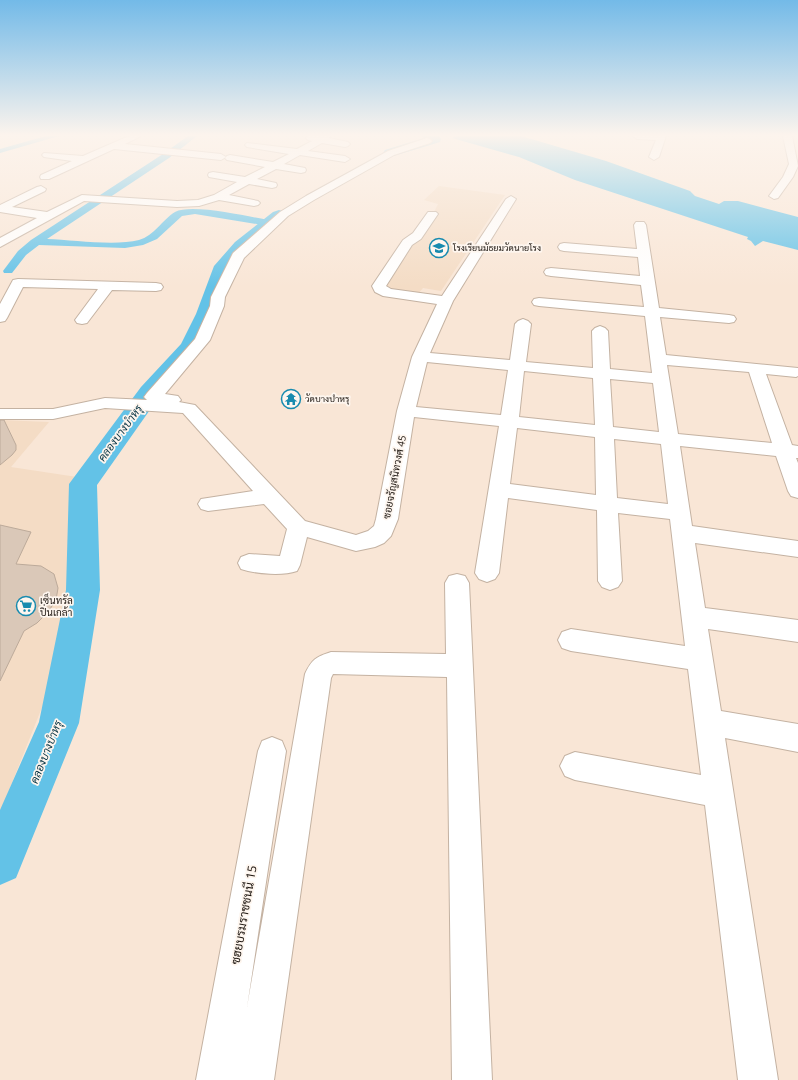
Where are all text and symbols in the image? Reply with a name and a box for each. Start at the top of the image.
school or university icon: โรงเรียนมัธยมวัดนายโรง [428,237,450,259]
place label: โรงเรียนมัธยมวัดนายโรง [452,241,541,254]
temple icon: วัดบางบำหรุ [280,388,302,410]
place label: วัดบางบำหรุ [305,392,350,405]
water label: คลองบางบำหรุ [94,401,147,465]
street label: ซอยจรัญสนิทวงศ์ 45 [379,434,409,520]
place label: เซ็นทรัล ปิ่นเกล้า [40,593,73,619]
supermarket icon: เซ็นทรัล ปิ่นเกล้า [15,595,37,617]
water label: คลองบางบำหรุ [26,717,67,786]
street label: ซฮยบรมราชชนนี 15 [226,864,261,966]

